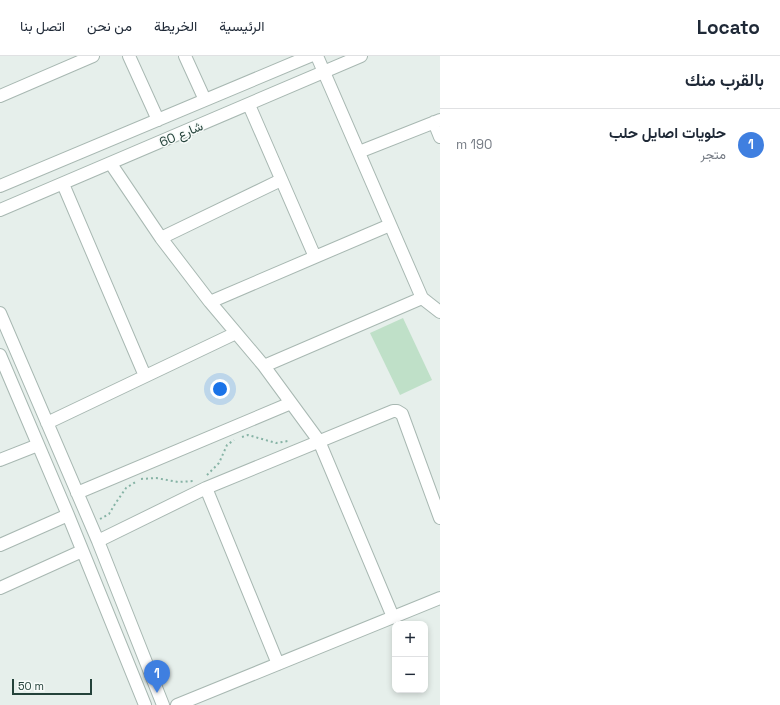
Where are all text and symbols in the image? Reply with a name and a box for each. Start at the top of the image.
text: Locato [697,15,760,40]
text: اتصل بنا [20,17,65,35]
text: من نحن [87,17,132,35]
text: الخريطة [154,17,197,35]
text: الرئيسية [219,17,264,35]
text: بالقرب منك [685,69,764,91]
street label: شارع 60 [157,117,206,152]
text: حلويات اصايل حلب [609,123,726,142]
text: 190 m [456,136,492,153]
text: 1 [748,136,754,153]
text: متجر [701,146,726,163]
your location [210,379,230,399]
map controls [392,621,428,693]
button: + [392,621,428,657]
button: − [392,657,428,693]
pin: 1 [144,660,170,693]
scale bar [12,677,92,696]
text: 50 m [18,679,44,693]

